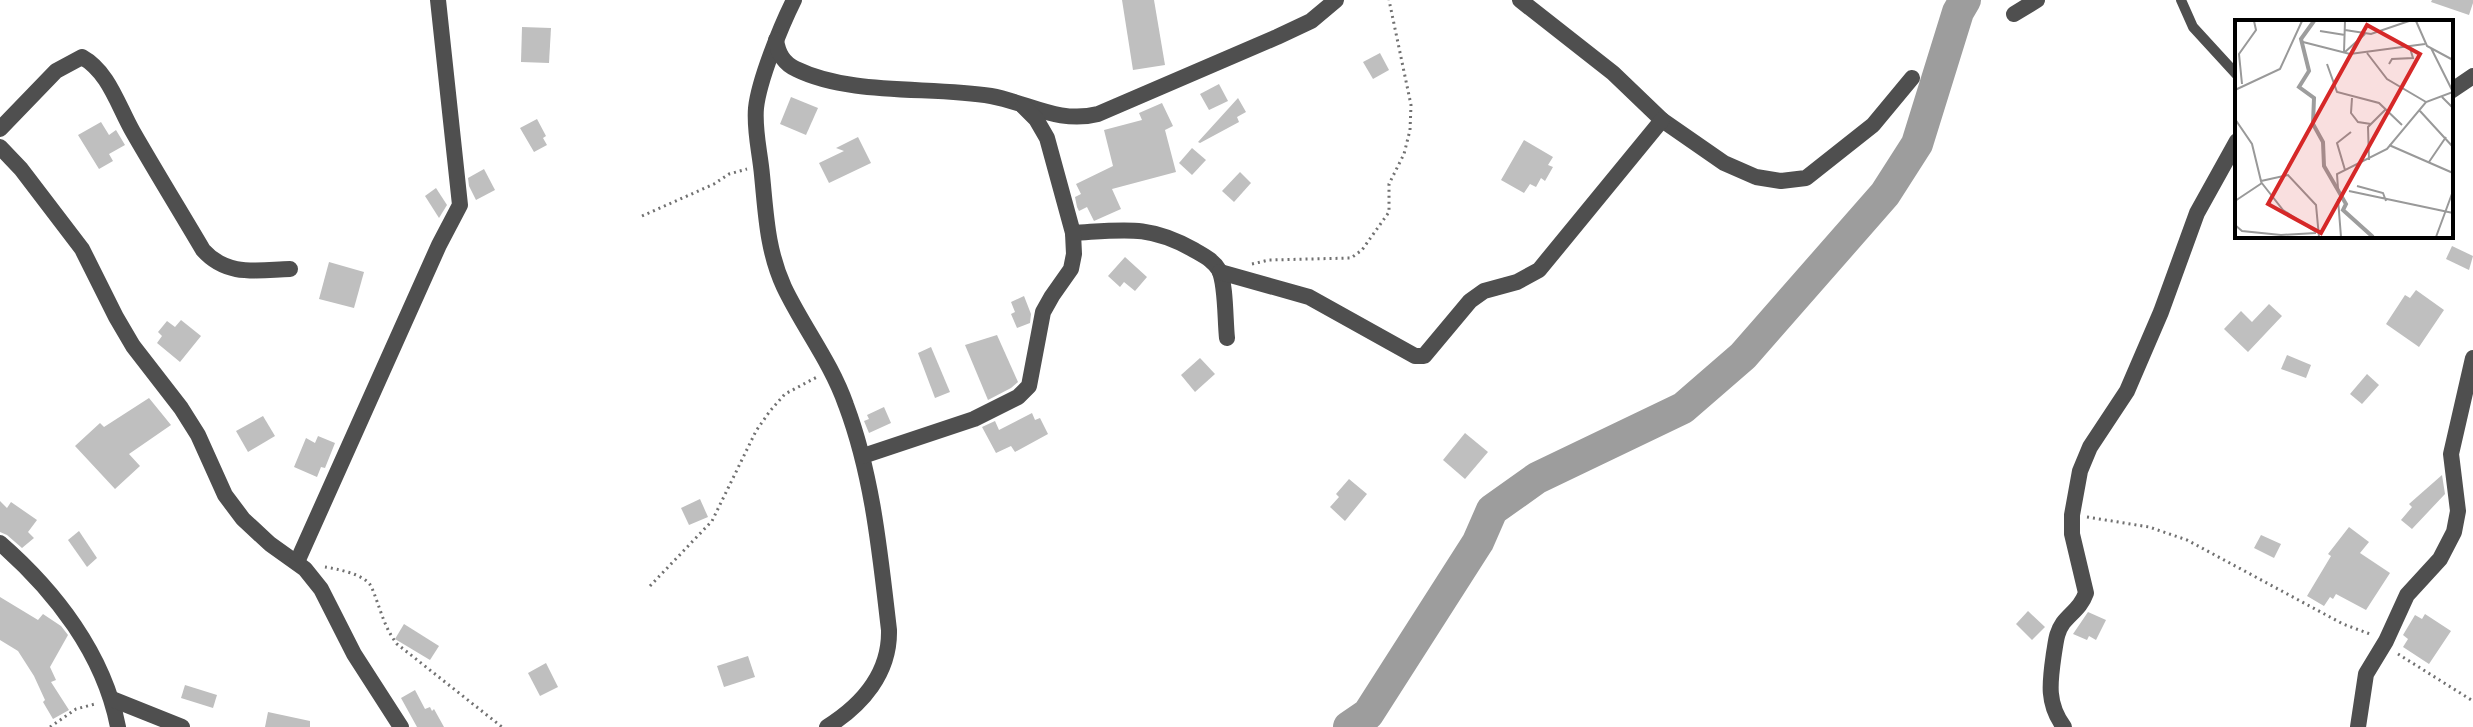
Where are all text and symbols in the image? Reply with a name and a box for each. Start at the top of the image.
inset map [2235,20,2453,238]

